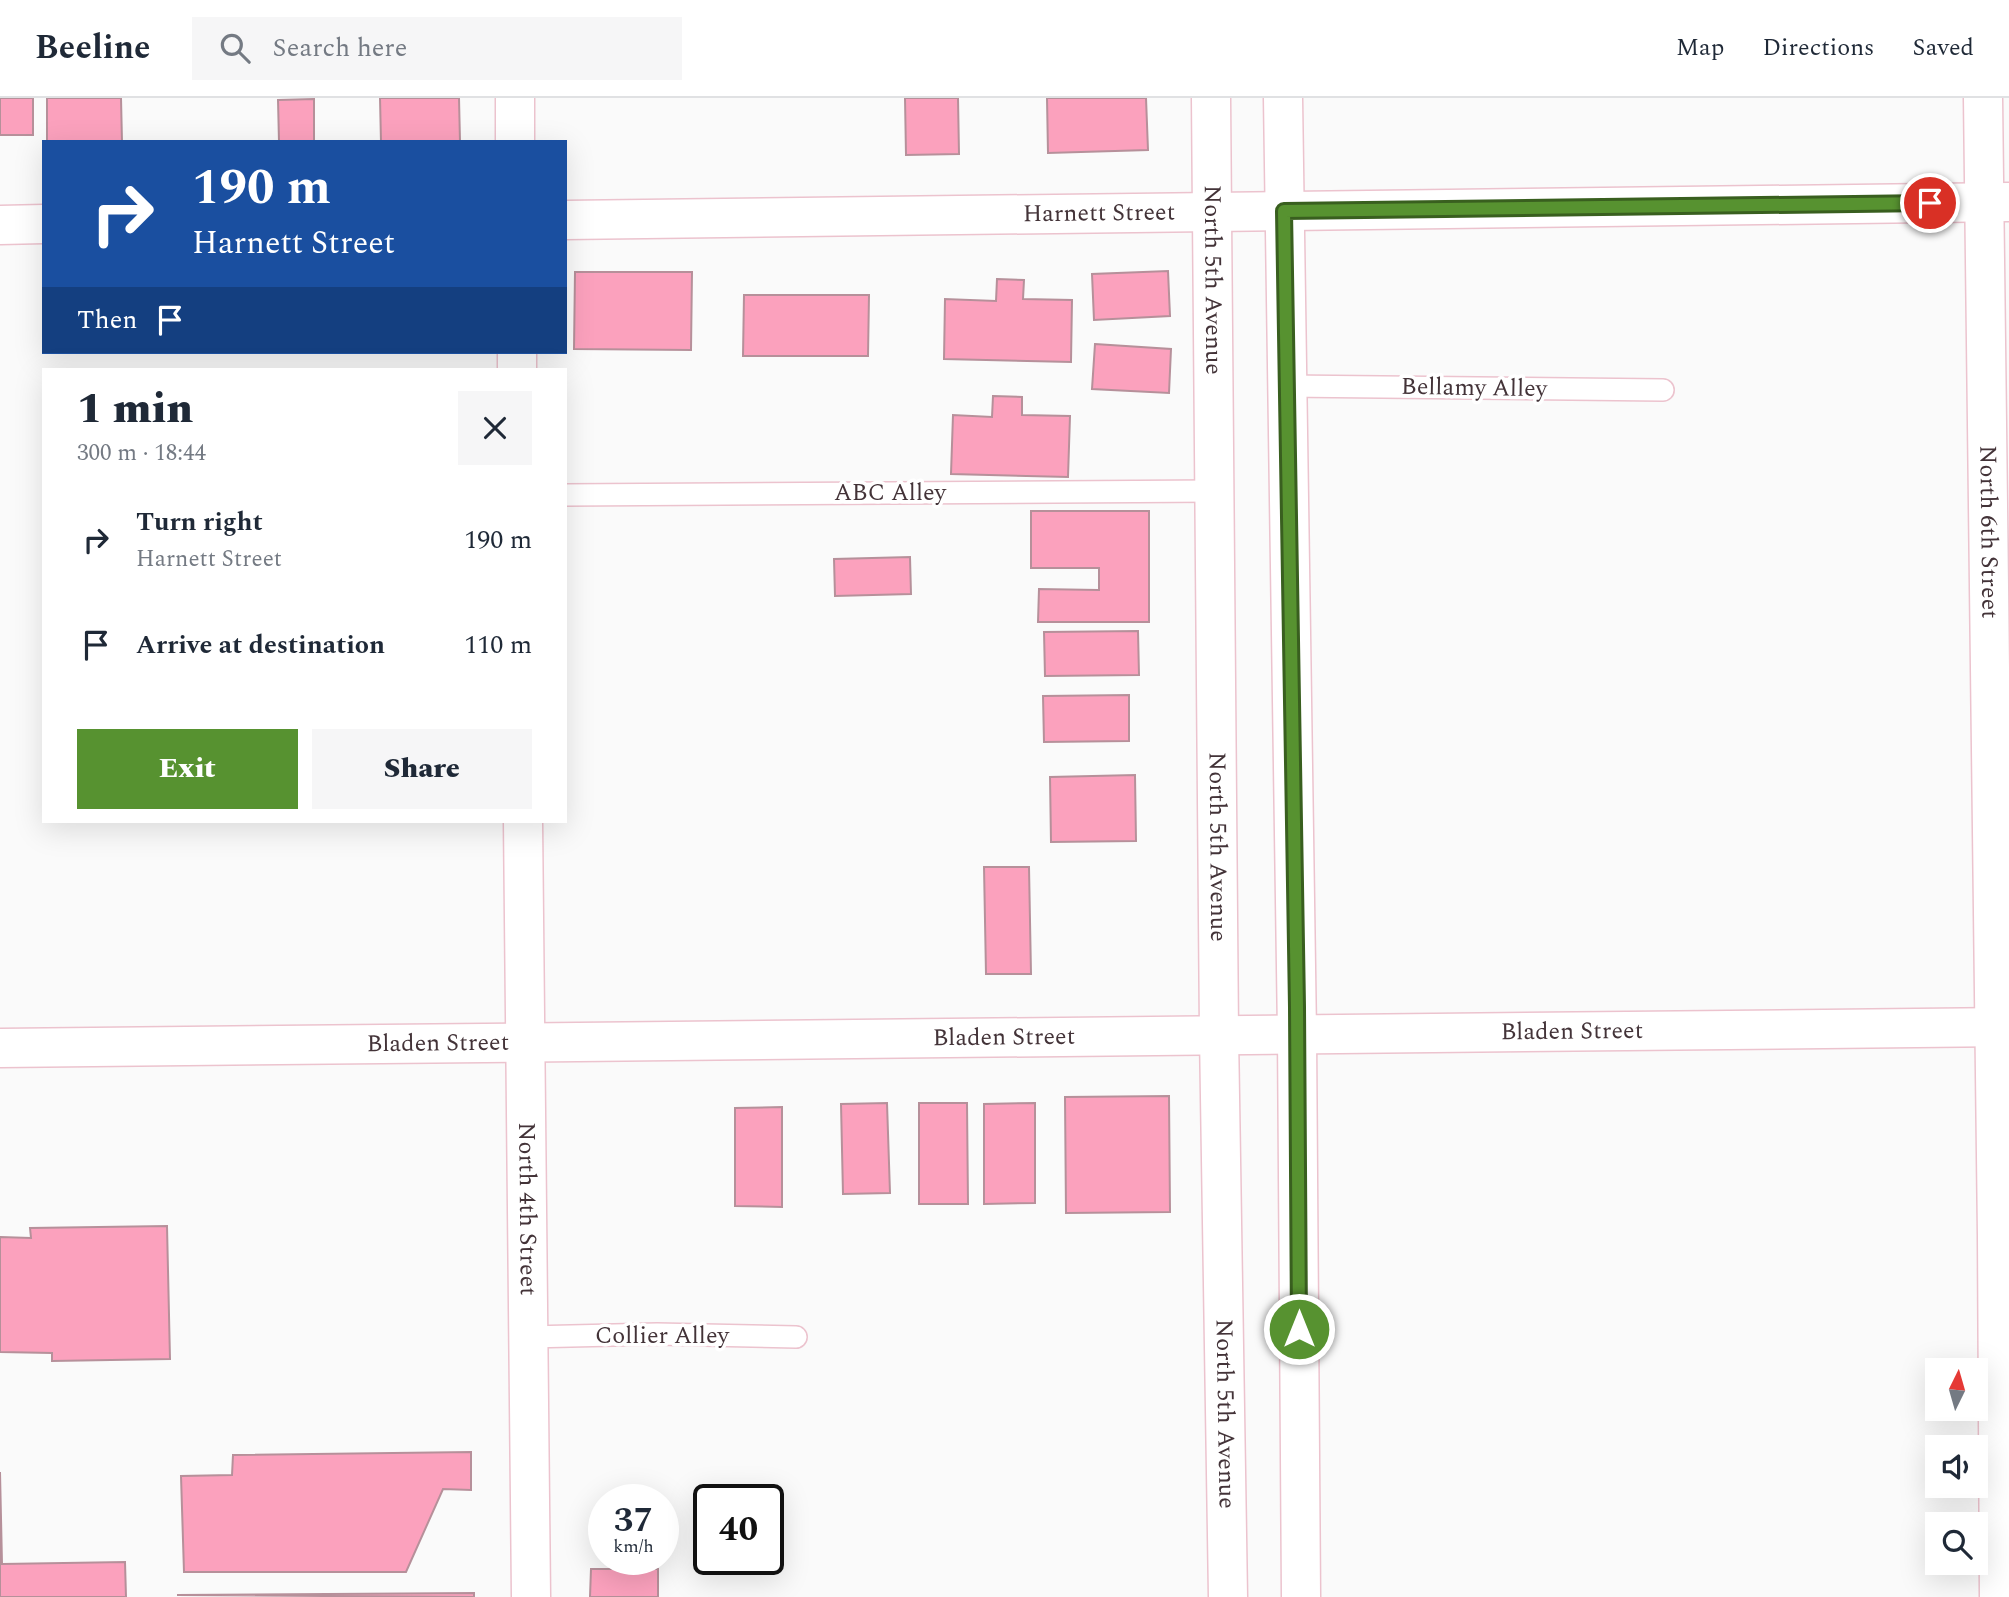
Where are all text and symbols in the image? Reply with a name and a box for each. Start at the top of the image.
search box [192,17,682,80]
text: Beeline [35,23,150,73]
text: Search here [272,28,407,68]
icon: search [216,29,254,67]
text: Map [1676,30,1724,66]
text: Directions [1762,30,1874,66]
text: Saved [1912,30,1974,66]
text: 190 m [192,151,331,226]
icon: right [77,168,168,259]
pin [1900,173,1960,233]
icon: arrive [1911,184,1949,222]
street label: North 5th Avenue [1194,185,1231,375]
street label: Harnett Street [1023,194,1175,232]
text: Harnett Street [192,219,395,268]
text: Then [77,300,137,340]
icon: arrive [151,301,189,339]
street label: Bellamy Alley [1400,369,1549,407]
text: 1 min [77,378,193,441]
button: close [458,391,532,465]
text: 300 m · 18:44 [77,436,206,471]
street label: North 6th Street [1969,445,2007,619]
street label: ABC Alley [834,475,948,511]
text: Turn right [136,502,263,542]
text: 190 m [464,520,532,560]
icon: right [77,521,115,559]
text: Harnett Street [136,542,282,577]
text: Arrive at destination [136,625,385,665]
text: 110 m [464,625,532,665]
icon: arrive [77,626,115,664]
button: Exit [77,729,298,809]
button: Share [312,729,532,809]
street label: North 5th Avenue [1199,752,1236,942]
street label: Bladen Street [1501,1013,1643,1050]
street label: Bladen Street [933,1019,1075,1056]
street label: Bladen Street [367,1025,509,1062]
street label: North 4th Street [508,1122,546,1296]
position arrow [1262,1292,1336,1366]
street label: Collier Alley [595,1318,731,1354]
street label: North 5th Avenue [1206,1319,1245,1509]
north arrow [1925,1358,1988,1421]
map controls [1925,1358,1988,1575]
button: sound [1925,1435,1988,1498]
speed limit sign: 40 [693,1484,784,1575]
text: 37 [614,1494,653,1547]
button: search [1925,1512,1988,1575]
text: km/h [613,1533,654,1560]

